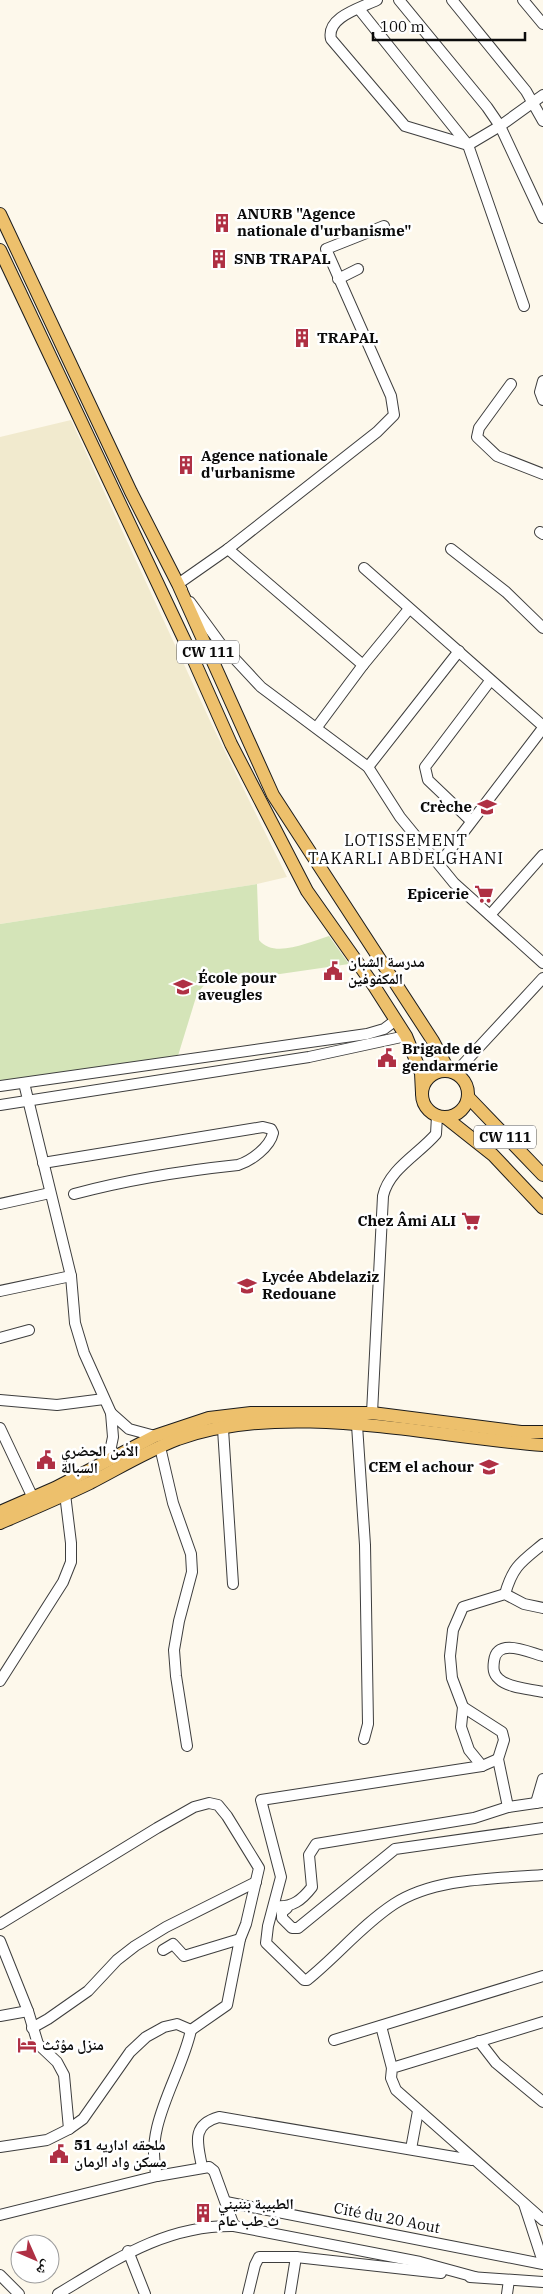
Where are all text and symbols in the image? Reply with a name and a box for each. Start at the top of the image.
scale bar [373,10,526,42]
text: 100 m [380,17,425,36]
place label: ANURB "Agence nationale d'urbanisme" [237,204,412,240]
building icon: ANURB "Agence nationale d'urbanisme" [211,212,233,234]
building icon: SNB TRAPAL [208,248,230,270]
place label: SNB TRAPAL [234,249,331,268]
building icon: TRAPAL [291,327,313,349]
place label: TRAPAL [317,328,378,347]
place label: Agence nationale d'urbanisme [201,446,328,482]
building icon: Agence nationale d'urbanisme [175,454,197,476]
road number: CW 111 [177,640,239,664]
school or university icon: Crèche [476,796,498,818]
place label: Crèche [420,797,472,816]
district label: LOTISSEMENT TAKARLI ABDELGHANI [308,830,504,868]
supermarket icon: Epicerie [473,883,495,905]
place label: Epicerie [407,884,469,903]
place label: مدرسة الشبان المكفوفين [348,952,425,988]
public building icon: مدرسة الشبان المكفوفين [322,960,344,982]
place label: École pour aveugles [198,968,277,1004]
school or university icon: École pour aveugles [172,976,194,998]
place label: Brigade de gendarmerie [402,1039,498,1075]
public building icon: Brigade de gendarmerie [376,1047,398,1069]
road number: CW 111 [474,1126,536,1148]
supermarket icon: Chez Âmi ALI [460,1210,482,1232]
place label: Chez Âmi ALI [358,1211,456,1230]
place label: Lycée Abdelaziz Redouane [262,1267,379,1303]
school or university icon: Lycée Abdelaziz Redouane [236,1275,258,1297]
place label: الأمن الحضري السبالة [61,1441,139,1477]
public building icon: الأمن الحضري السبالة [35,1449,57,1471]
school or university icon: CEM el achour [478,1456,500,1478]
place label: CEM el achour [368,1457,475,1476]
hotel icon: منزل مؤثث [16,2034,38,2056]
place label: منزل مؤثث [42,2035,104,2054]
place label: ملحقه اداريه 51 مسكن واد الرمان [74,2135,167,2171]
public building icon: ملحقه اداريه 51 مسكن واد الرمان [48,2143,70,2165]
place label: الطبيبة بننيني ث طب عام [218,2194,294,2231]
street label: Cité du 20 Aout [332,2198,442,2237]
building icon: الطبيبة بننيني ث طب عام [192,2202,214,2224]
north arrow [10,2234,60,2284]
text: ش [32,2257,56,2280]

